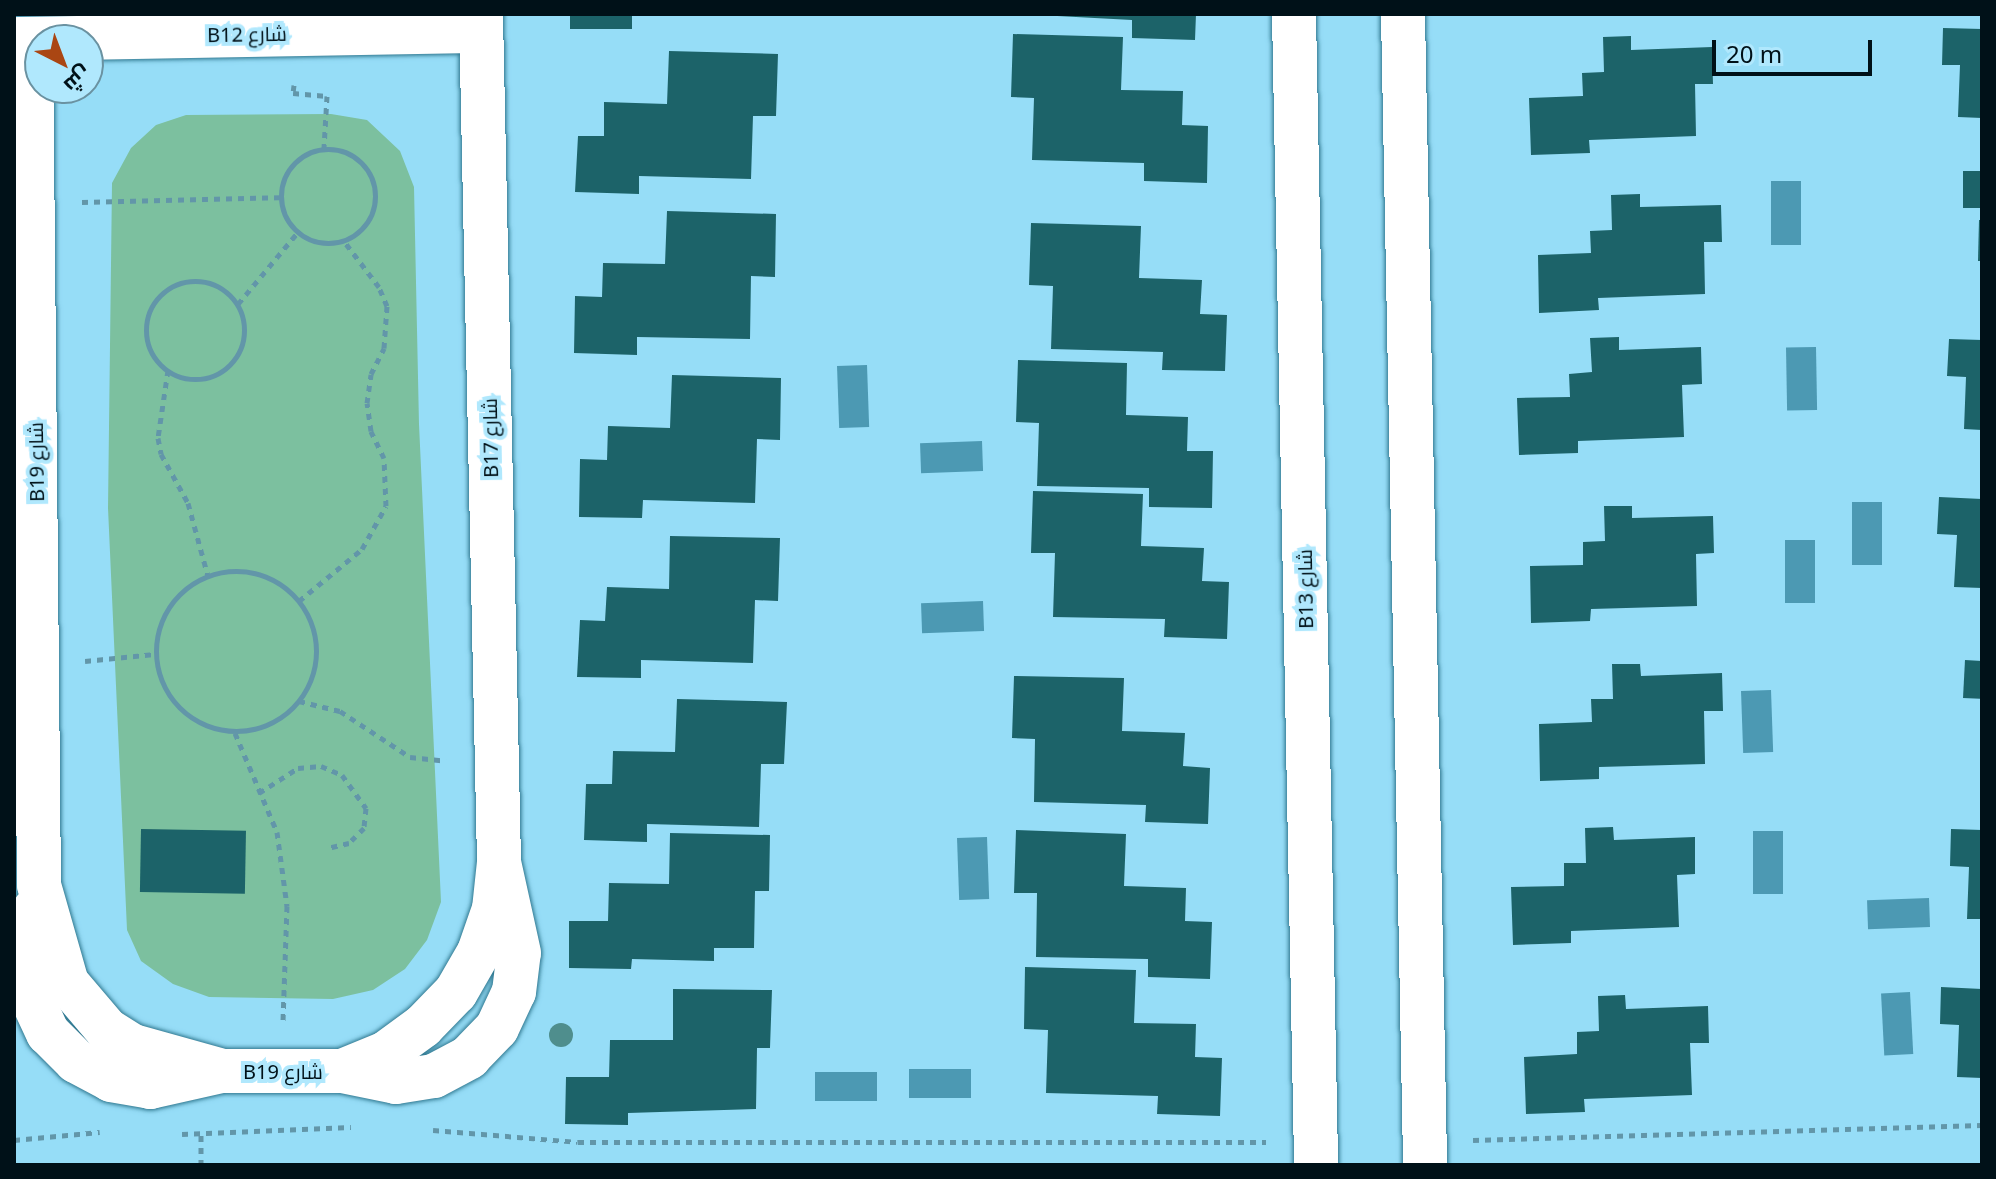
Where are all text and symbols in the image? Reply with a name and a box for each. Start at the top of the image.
street label: B12 شارع [207,21,287,47]
north arrow [24,24,104,104]
scale bar [1716,24,1876,74]
text: 20 m [1726,37,1782,70]
text: ش [58,60,99,101]
street label: B17 شارع [477,398,503,478]
street label: B19 شارع [23,422,49,502]
street label: B13 شارع [1292,549,1318,629]
street label: B19 شارع [243,1059,323,1083]

